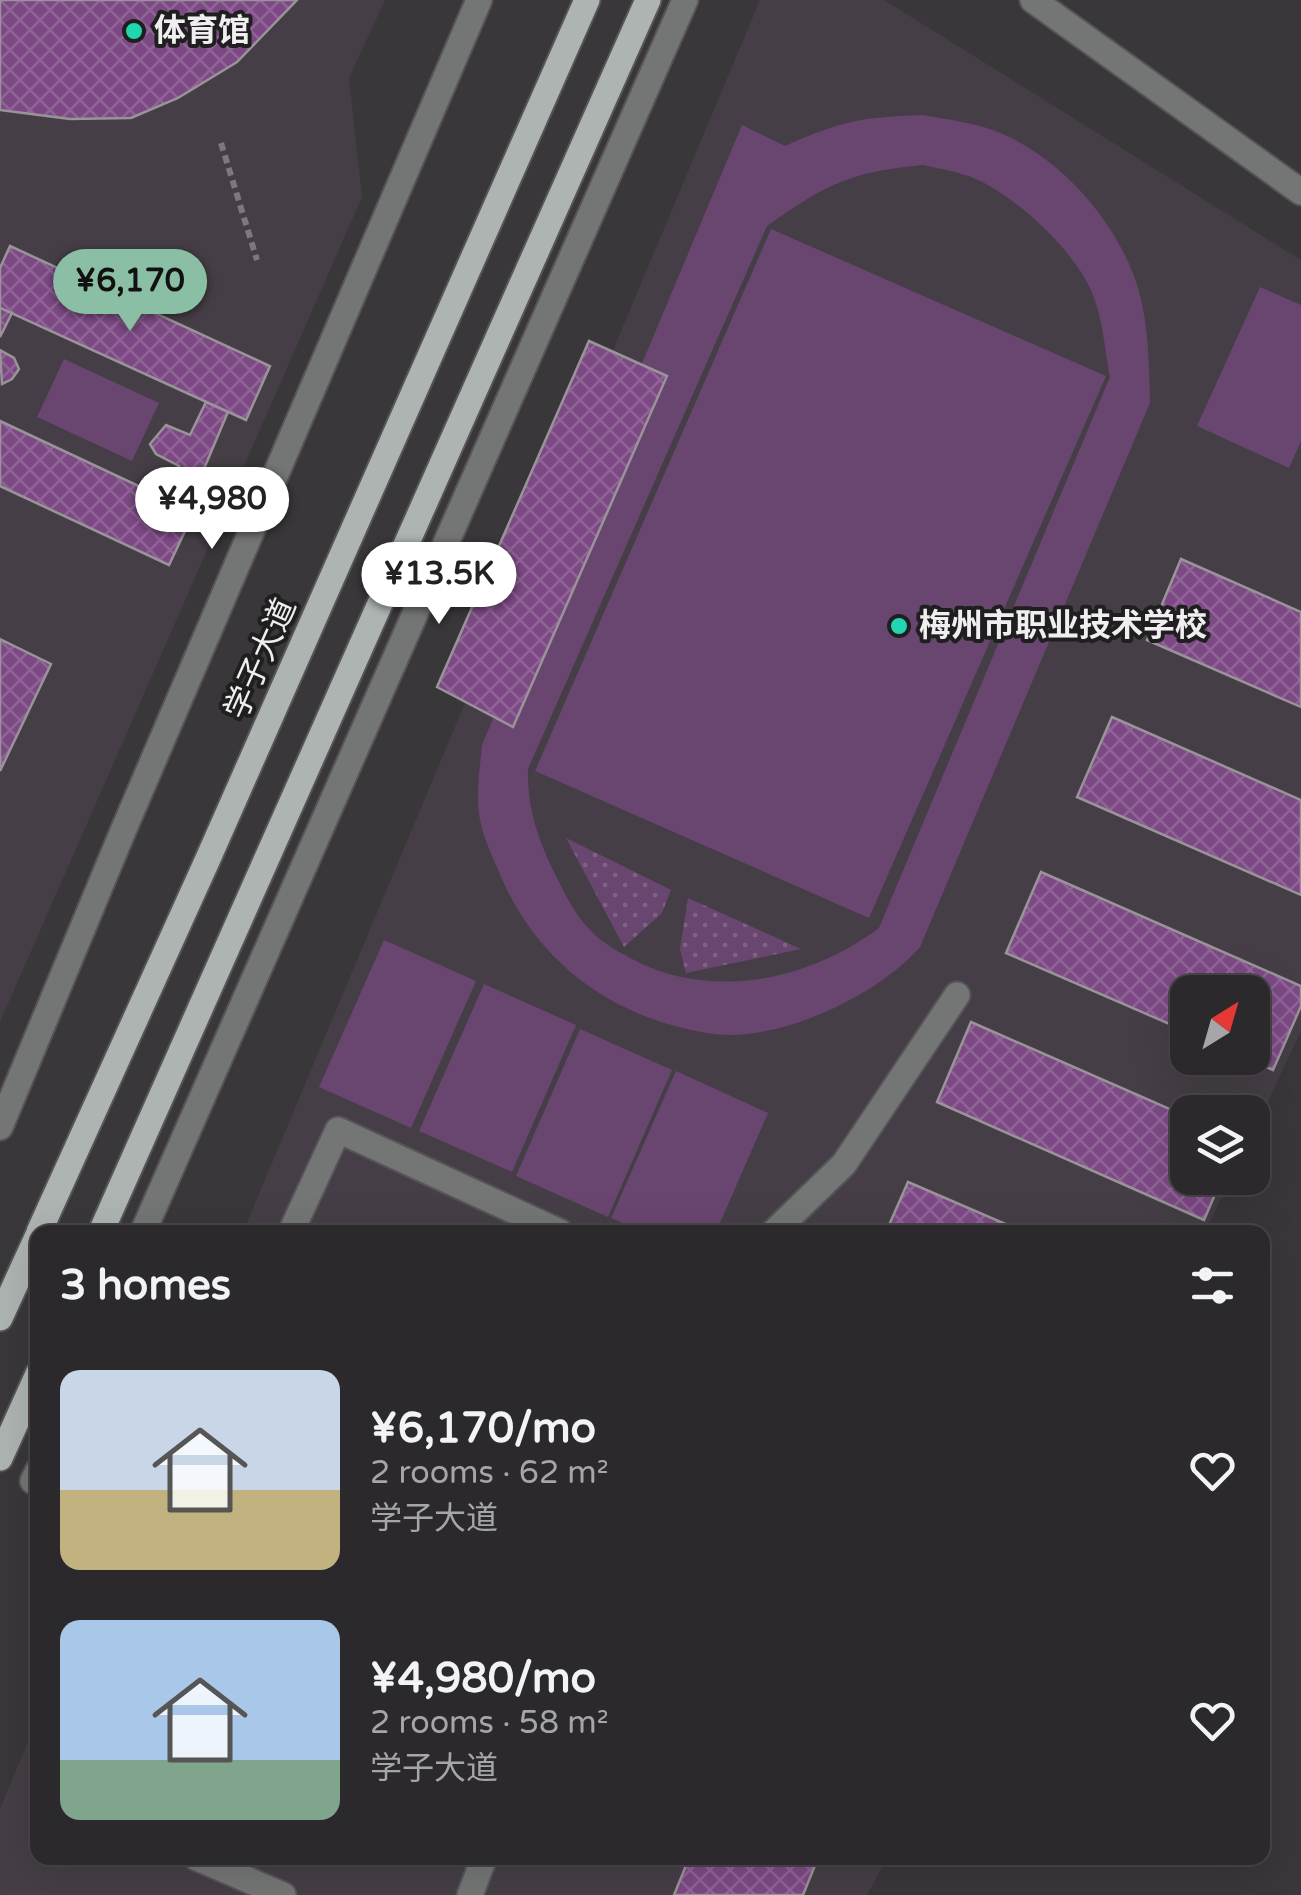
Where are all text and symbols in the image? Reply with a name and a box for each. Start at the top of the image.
place label: 体育馆 [154,12,250,50]
marker: 体育馆 [123,20,145,42]
pin: ¥6,170 [49,249,211,334]
text: ¥6,170 [75,262,185,300]
pin: ¥4,980 [131,467,293,552]
text: ¥4,980 [157,480,267,518]
pin: ¥13.5K [358,542,520,627]
text: ¥13.5K [383,555,495,593]
street label: 学子大道 [218,593,304,725]
place label: 梅州市职业技术学校 [919,607,1207,645]
marker: 梅州市职业技术学校 [888,615,910,637]
north arrow [1170,975,1270,1075]
map controls [1170,975,1270,1195]
button: layers [1170,1095,1270,1195]
icon: filters [1185,1258,1240,1313]
text: 3 homes [60,1260,231,1311]
text: ¥6,170/mo [370,1403,596,1454]
icon: home [140,1410,260,1530]
icon: heart [1185,1443,1240,1498]
text: 2 rooms · 62 m² [370,1454,609,1492]
text: 学子大道 [370,1500,498,1538]
text: ¥4,980/mo [370,1653,596,1704]
icon: home [140,1660,260,1780]
icon: heart [1185,1693,1240,1748]
text: 2 rooms · 58 m² [370,1704,609,1742]
text: 学子大道 [370,1750,498,1788]

